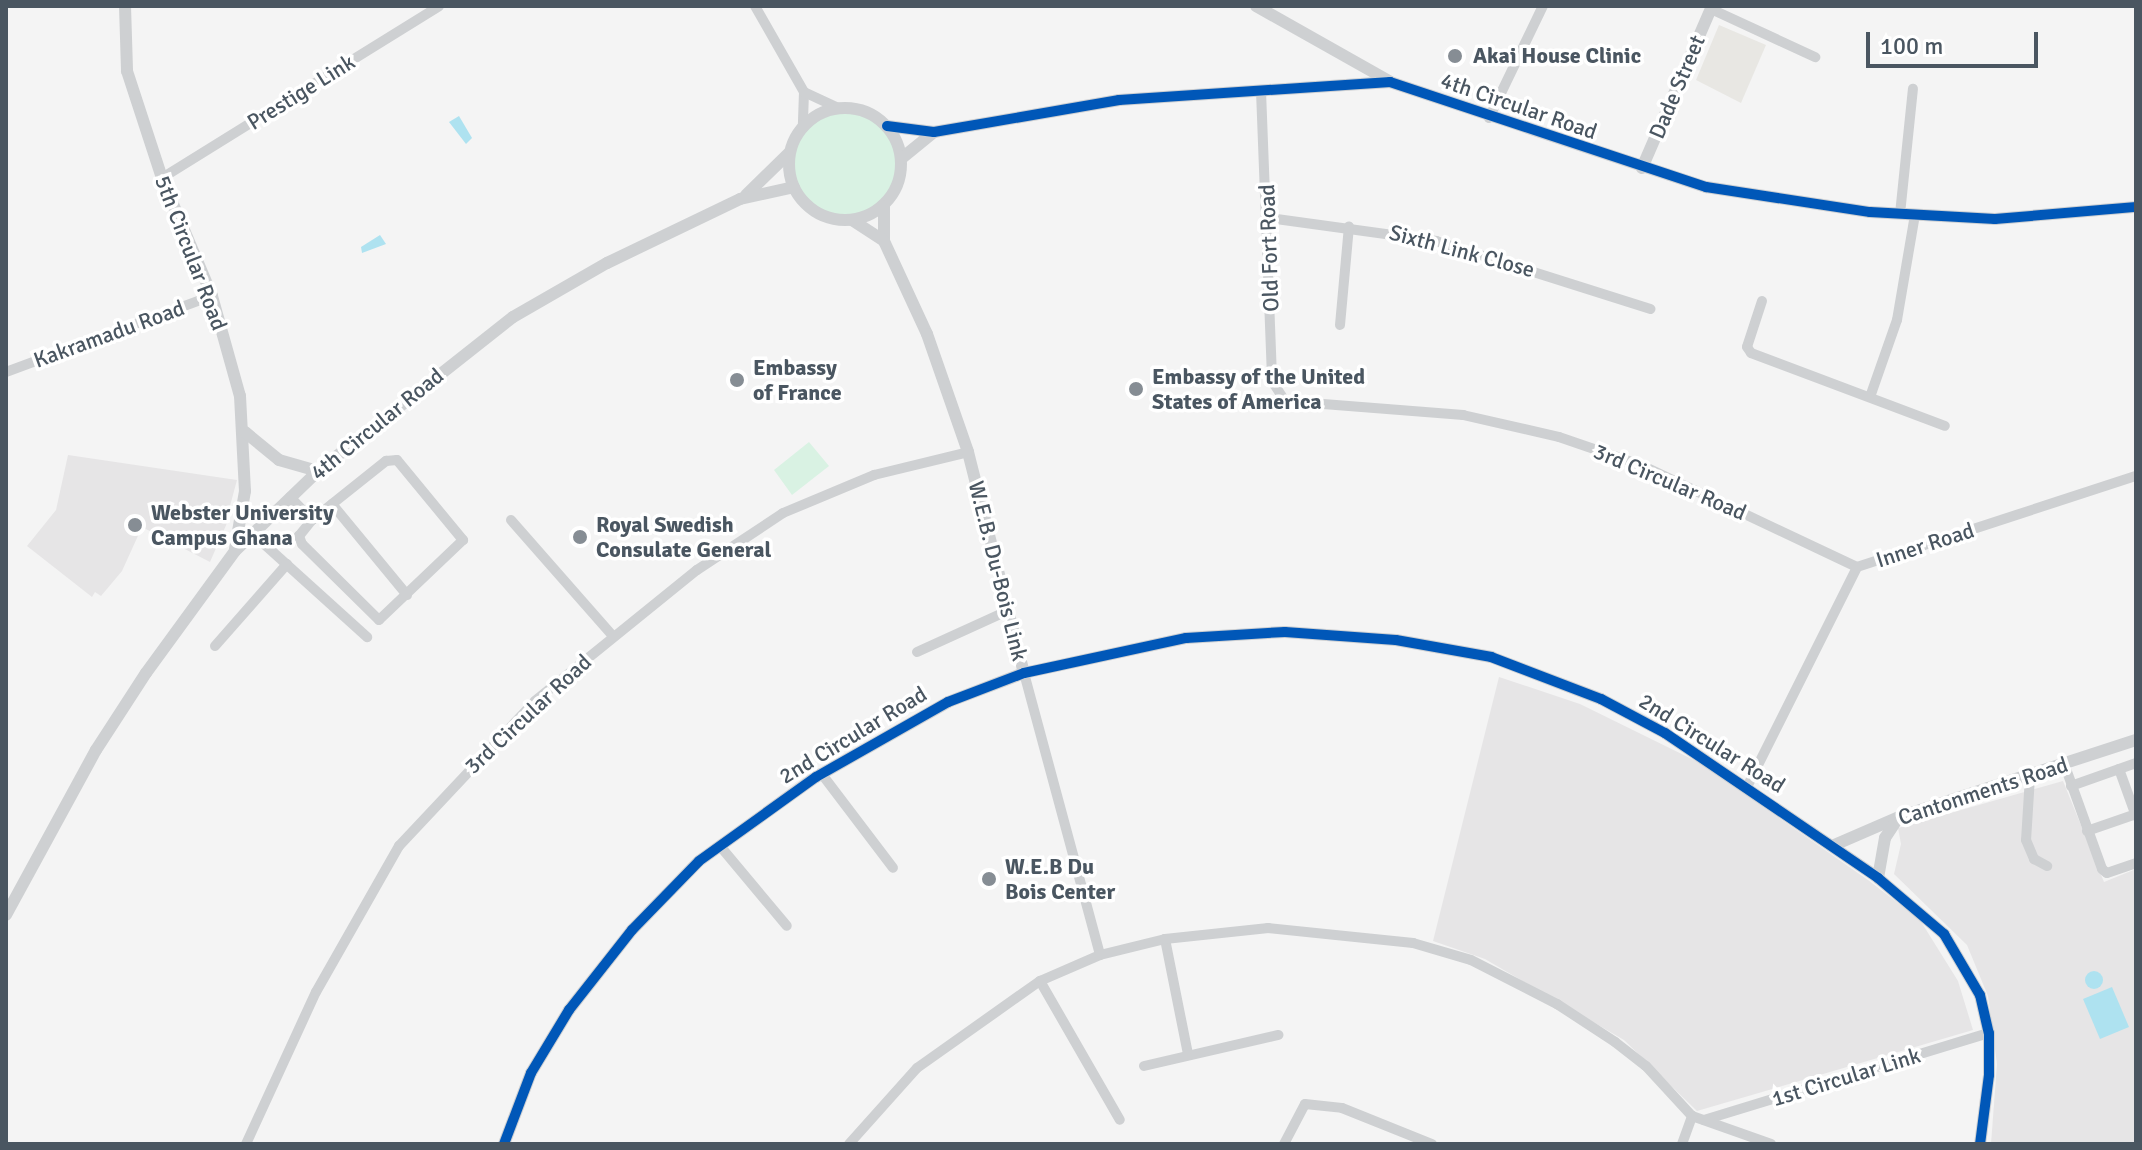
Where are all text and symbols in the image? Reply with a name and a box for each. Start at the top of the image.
scale bar [1870,16,2042,66]
street label: Dade Street [1643,31,1711,143]
text: 100 m [1880,31,1943,61]
place label: Akai House Clinic [1473,43,1641,69]
marker: Akai House Clinic [1444,45,1466,67]
street label: Prestige Link [242,49,360,135]
street label: 4th Circular Road [1437,67,1601,145]
street label: 5th Circular Road [149,172,233,334]
street label: Old Fort Road [1254,184,1284,312]
street label: Sixth Link Close [1387,219,1537,283]
street label: Kakramadu Road [30,294,188,374]
place label: Embassy of France [753,354,842,406]
street label: 4th Circular Road [305,362,449,486]
place label: Embassy of the United States of America [1152,363,1365,414]
marker: Embassy of France [728,371,746,389]
marker: Embassy of the United States of America [1127,380,1145,398]
street label: 3rd Circular Road [1590,438,1750,526]
street label: W.E.B. Du-Bois Link [963,478,1033,664]
place label: Webster University Campus Ghana [151,499,334,550]
place label: Royal Swedish Consulate General [596,511,772,562]
marker: Webster University Campus Ghana [126,516,144,534]
street label: Inner Road [1873,517,1977,573]
marker: Royal Swedish Consulate General [571,528,589,546]
street label: 3rd Circular Road [459,649,597,779]
street label: 2nd Circular Road [774,681,932,789]
street label: 2nd Circular Road [1634,687,1790,799]
street label: Cantonments Road [1895,751,2071,831]
place label: W.E.B Du Bois Center [1005,853,1115,904]
marker: W.E.B Du Bois Center [980,870,998,888]
street label: 1st Circular Link [1768,1042,1924,1112]

